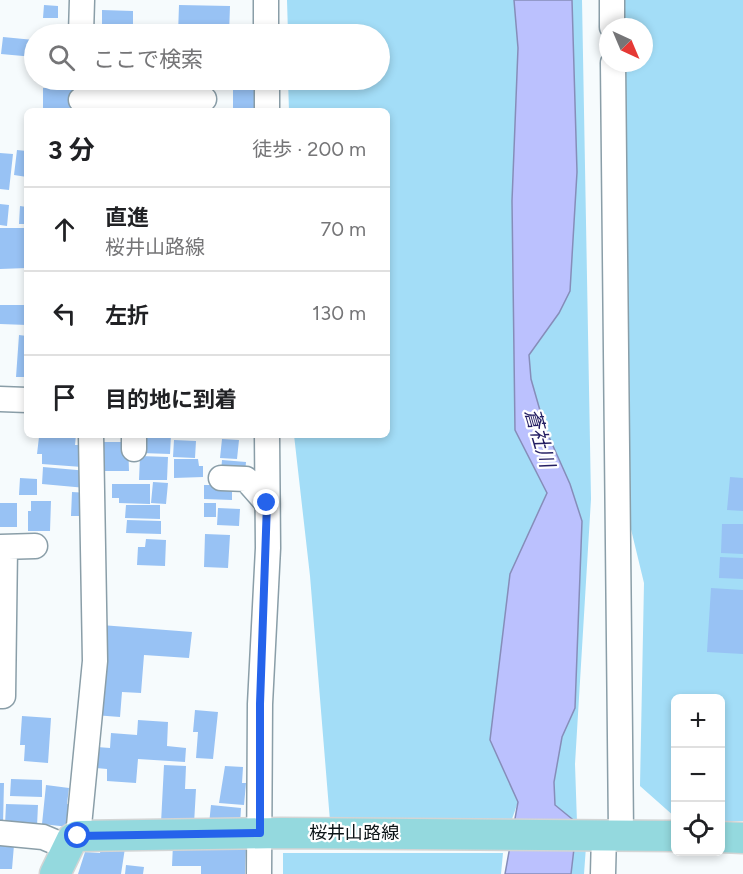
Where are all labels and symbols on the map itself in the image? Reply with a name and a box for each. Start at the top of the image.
north arrow [599,18,653,72]
water label: 蒼社川 [520,406,560,472]
route end [253,489,279,515]
route start [64,822,90,848]
street label: 桜井山路線 [309,822,399,844]

